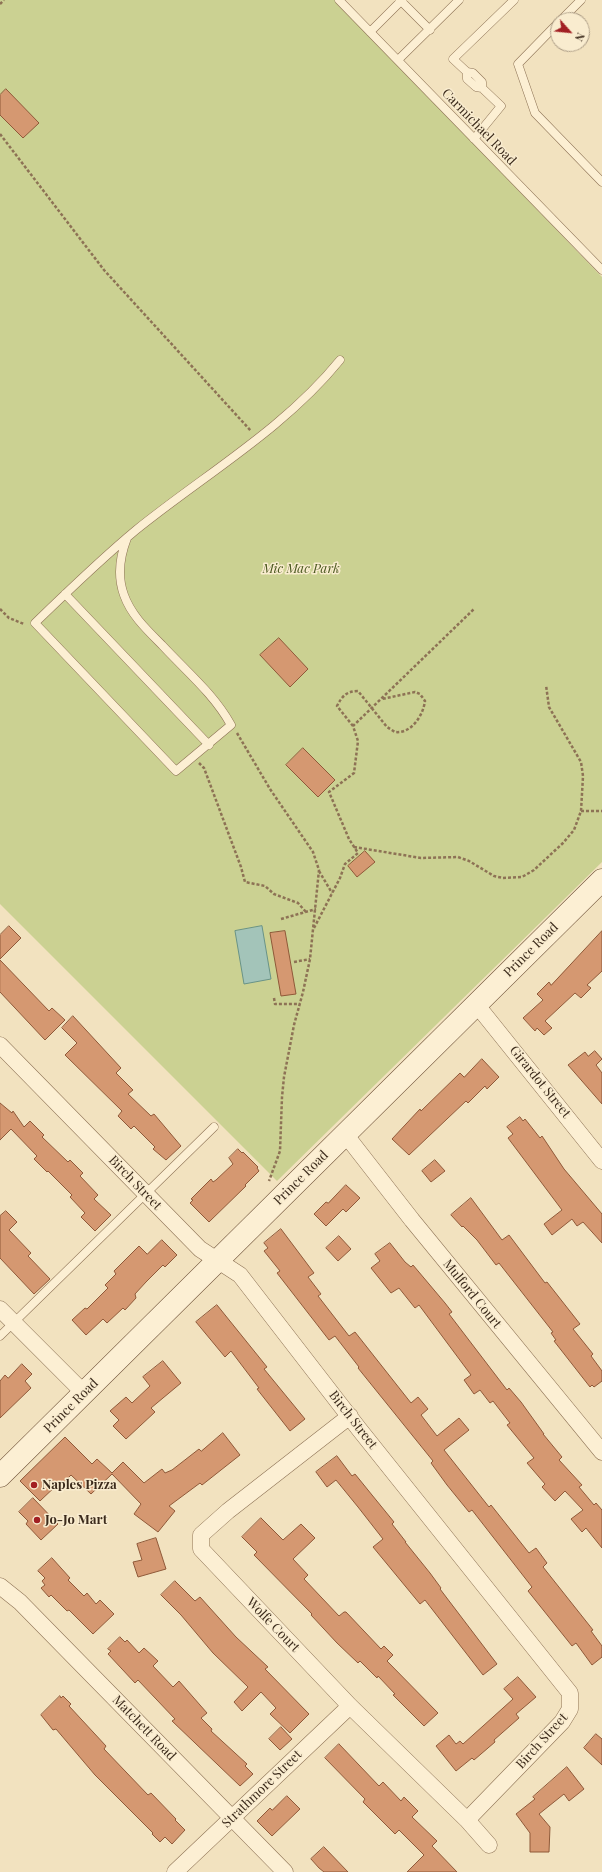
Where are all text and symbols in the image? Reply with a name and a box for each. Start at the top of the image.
north arrow [550,12,590,52]
text: N [572,30,589,44]
street label: Carmichael Road [439,86,519,168]
park label: Mic Mac Park [262,561,340,577]
street label: Prince Road [500,919,562,981]
street label: Girardot Street [506,1043,574,1121]
street label: Prince Road [270,1147,332,1209]
street label: Birch Street [105,1153,165,1213]
street label: Mulford Court [440,1256,504,1332]
street label: Prince Road [40,1375,102,1437]
street label: Birch Street [325,1388,381,1452]
place label: Naples Pizza [42,1477,117,1493]
marker: Naples Pizza [29,1480,39,1490]
place label: Jo-Jo Mart [45,1512,107,1528]
marker: Jo-Jo Mart [32,1515,42,1525]
street label: Wolfe Court [243,1595,303,1655]
street label: Matchett Road [109,1692,179,1764]
street label: Birch Street [513,1710,571,1772]
street label: Strathmore Street [219,1747,305,1831]

